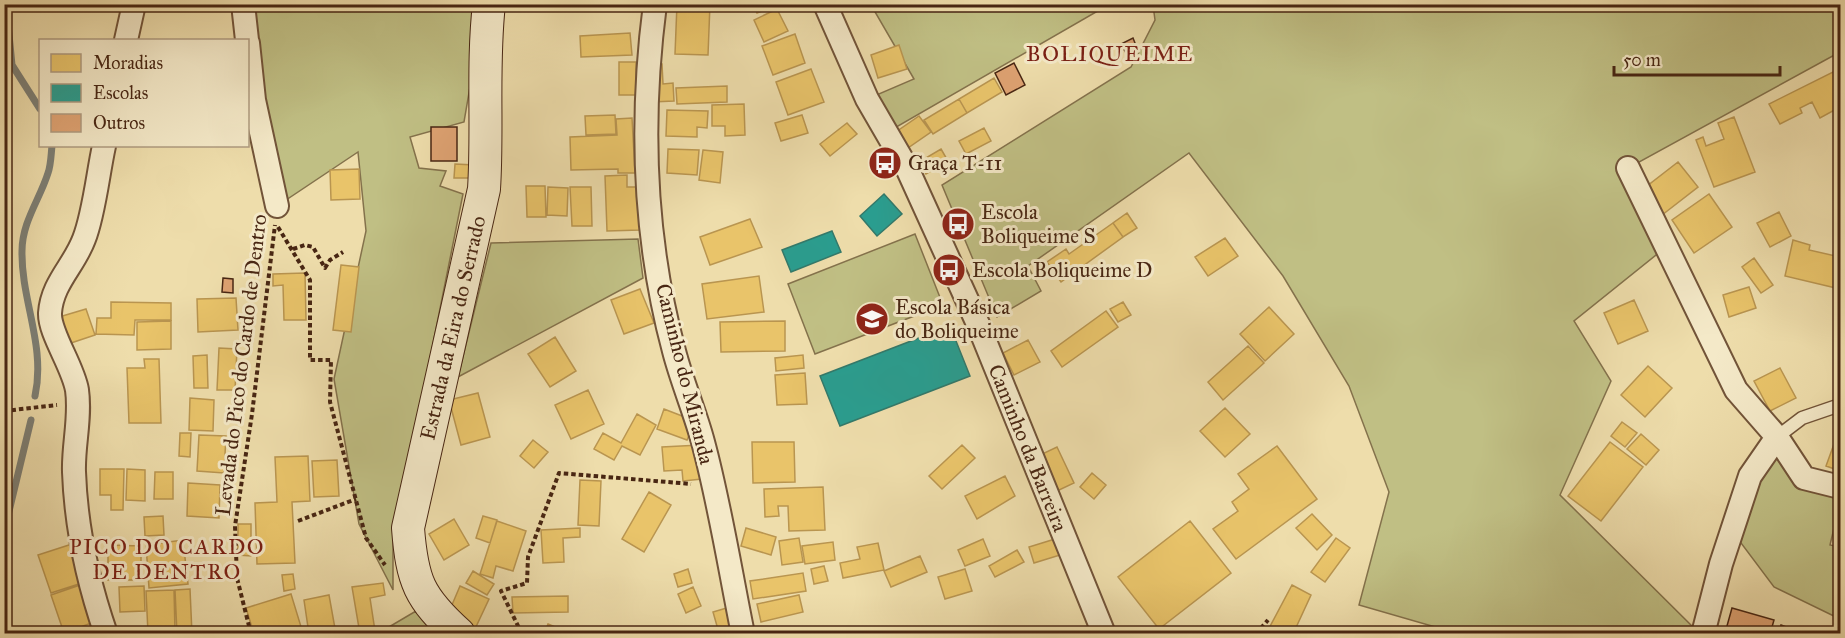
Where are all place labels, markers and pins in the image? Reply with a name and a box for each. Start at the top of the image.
bus stop icon: Graça T-11 [867,145,903,181]
place label: Graça T-11 [908,150,1002,176]
place label: Escola Boliqueime S [981,199,1096,249]
bus stop icon: Escola Boliqueime S [940,206,976,242]
bus stop icon: Escola Boliqueime D [931,252,967,288]
place label: Escola Boliqueime D [972,257,1152,283]
place label: Escola Básica do Boliqueime [895,294,1019,344]
school or university icon: Escola Básica do Boliqueime [854,301,890,337]

